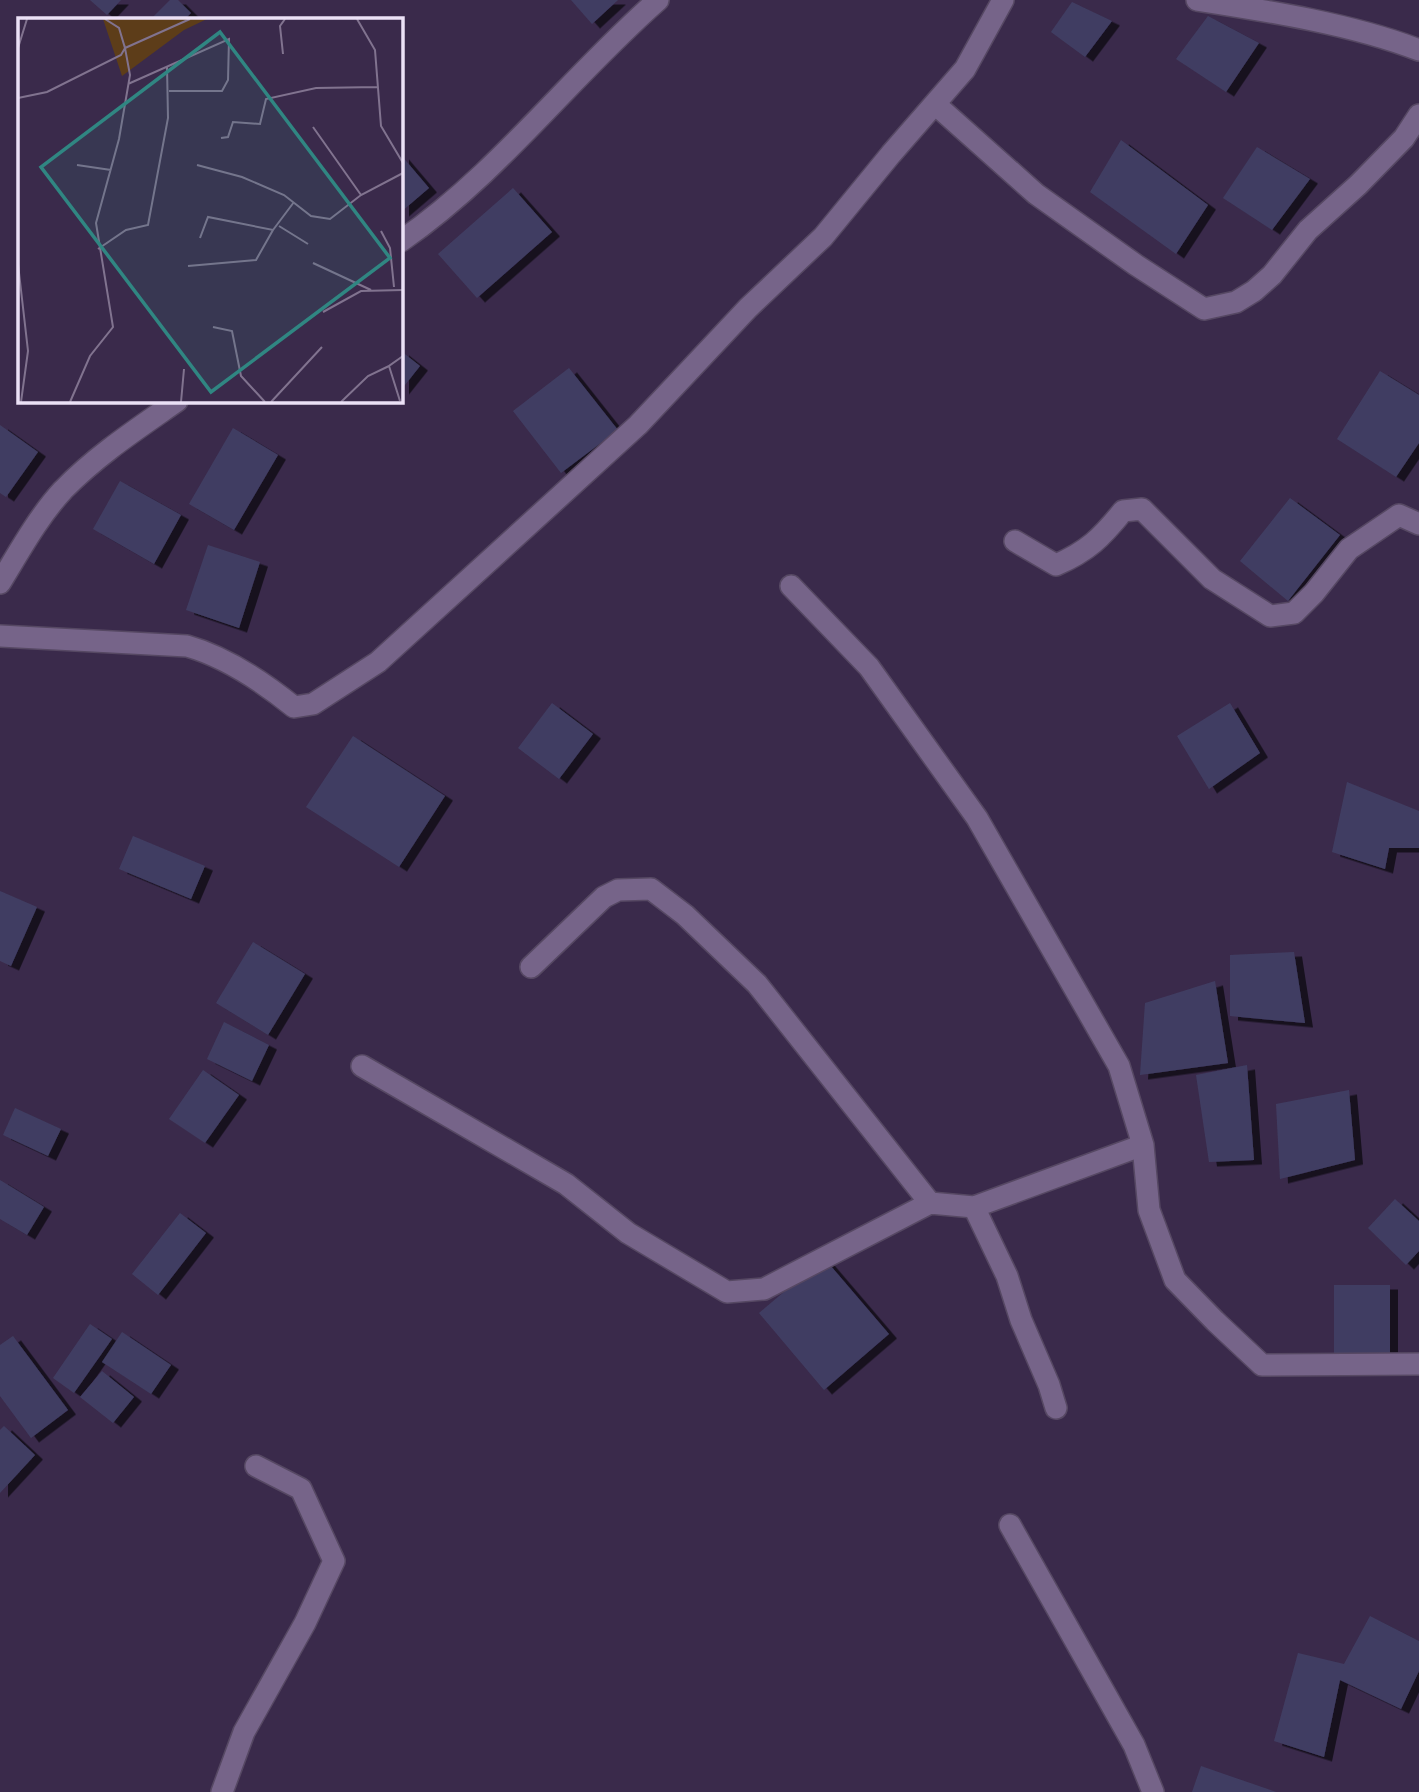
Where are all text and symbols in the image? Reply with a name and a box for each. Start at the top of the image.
inset map [18,18,402,402]

